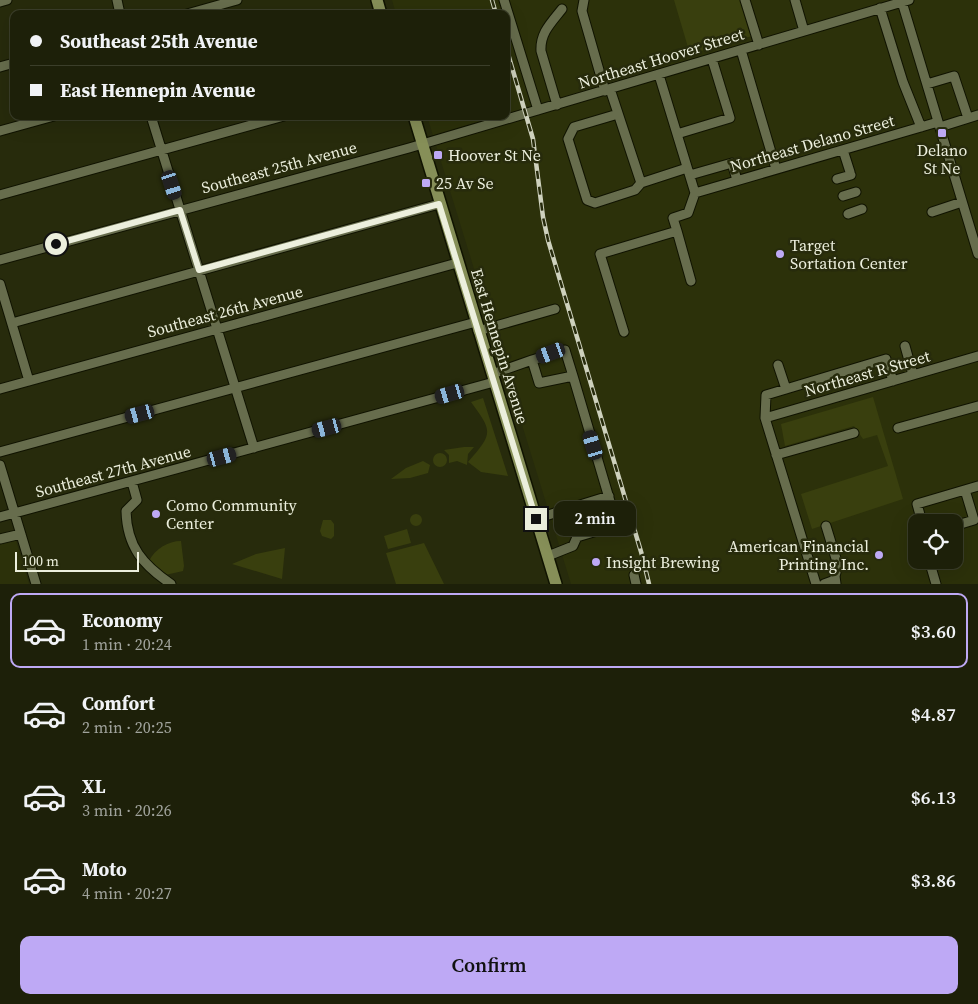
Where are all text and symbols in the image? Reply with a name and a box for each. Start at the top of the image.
street label: Northeast Hoover Street [576,22,747,94]
text: Southeast 25th Avenue [60,28,258,54]
text: East Hennepin Avenue [60,77,255,103]
street label: Northeast Delano Street [727,109,897,177]
marker: Delano St Ne [936,127,948,139]
street label: Southeast 25th Avenue [199,136,359,198]
place label: Delano St Ne [917,139,967,179]
place label: Hoover St Ne [448,144,541,166]
marker: Hoover St Ne [432,149,444,161]
car [160,168,183,202]
place label: 25 Av Se [436,172,494,194]
marker: 25 Av Se [420,177,432,189]
route start [45,233,67,255]
place label: Target Sortation Center [790,234,908,274]
marker: Target Sortation Center [774,248,786,260]
street label: East Hennepin Avenue [466,266,534,426]
street label: Southeast 26th Avenue [145,280,305,342]
car [534,341,567,365]
street label: Northeast R Street [802,344,933,401]
car [433,383,466,405]
car [123,403,156,425]
car [310,417,343,439]
car [581,428,604,462]
street label: Southeast 27th Avenue [33,440,193,502]
car [205,446,238,468]
place label: Como Community Center [166,494,297,534]
callout: 2 min [554,502,636,536]
text: 2 min [574,507,616,529]
marker: Como Community Center [150,508,162,520]
route end [525,508,547,530]
map controls [908,514,963,569]
button: locate [908,514,963,569]
place label: American Financial Printing Inc. [728,535,869,575]
scale bar [15,549,139,572]
marker: American Financial Printing Inc. [873,549,885,561]
text: 100 m [22,551,59,571]
place label: Insight Brewing [606,551,720,573]
marker: Insight Brewing [590,556,602,568]
text: Economy [82,607,163,633]
icon: car [22,608,67,653]
text: $3.60 [911,618,956,644]
text: 1 min · 20:24 [82,633,172,655]
text: Comfort [82,690,155,716]
icon: car [22,691,67,736]
text: $4.87 [911,701,956,727]
text: 2 min · 20:25 [82,716,172,738]
text: XL [82,773,105,799]
icon: car [22,774,67,819]
text: $6.13 [911,784,956,810]
text: 3 min · 20:26 [82,799,172,821]
text: Moto [82,856,127,882]
icon: car [22,857,67,902]
text: $3.86 [911,867,956,893]
text: 4 min · 20:27 [82,882,172,904]
button: Confirm [20,936,958,994]

